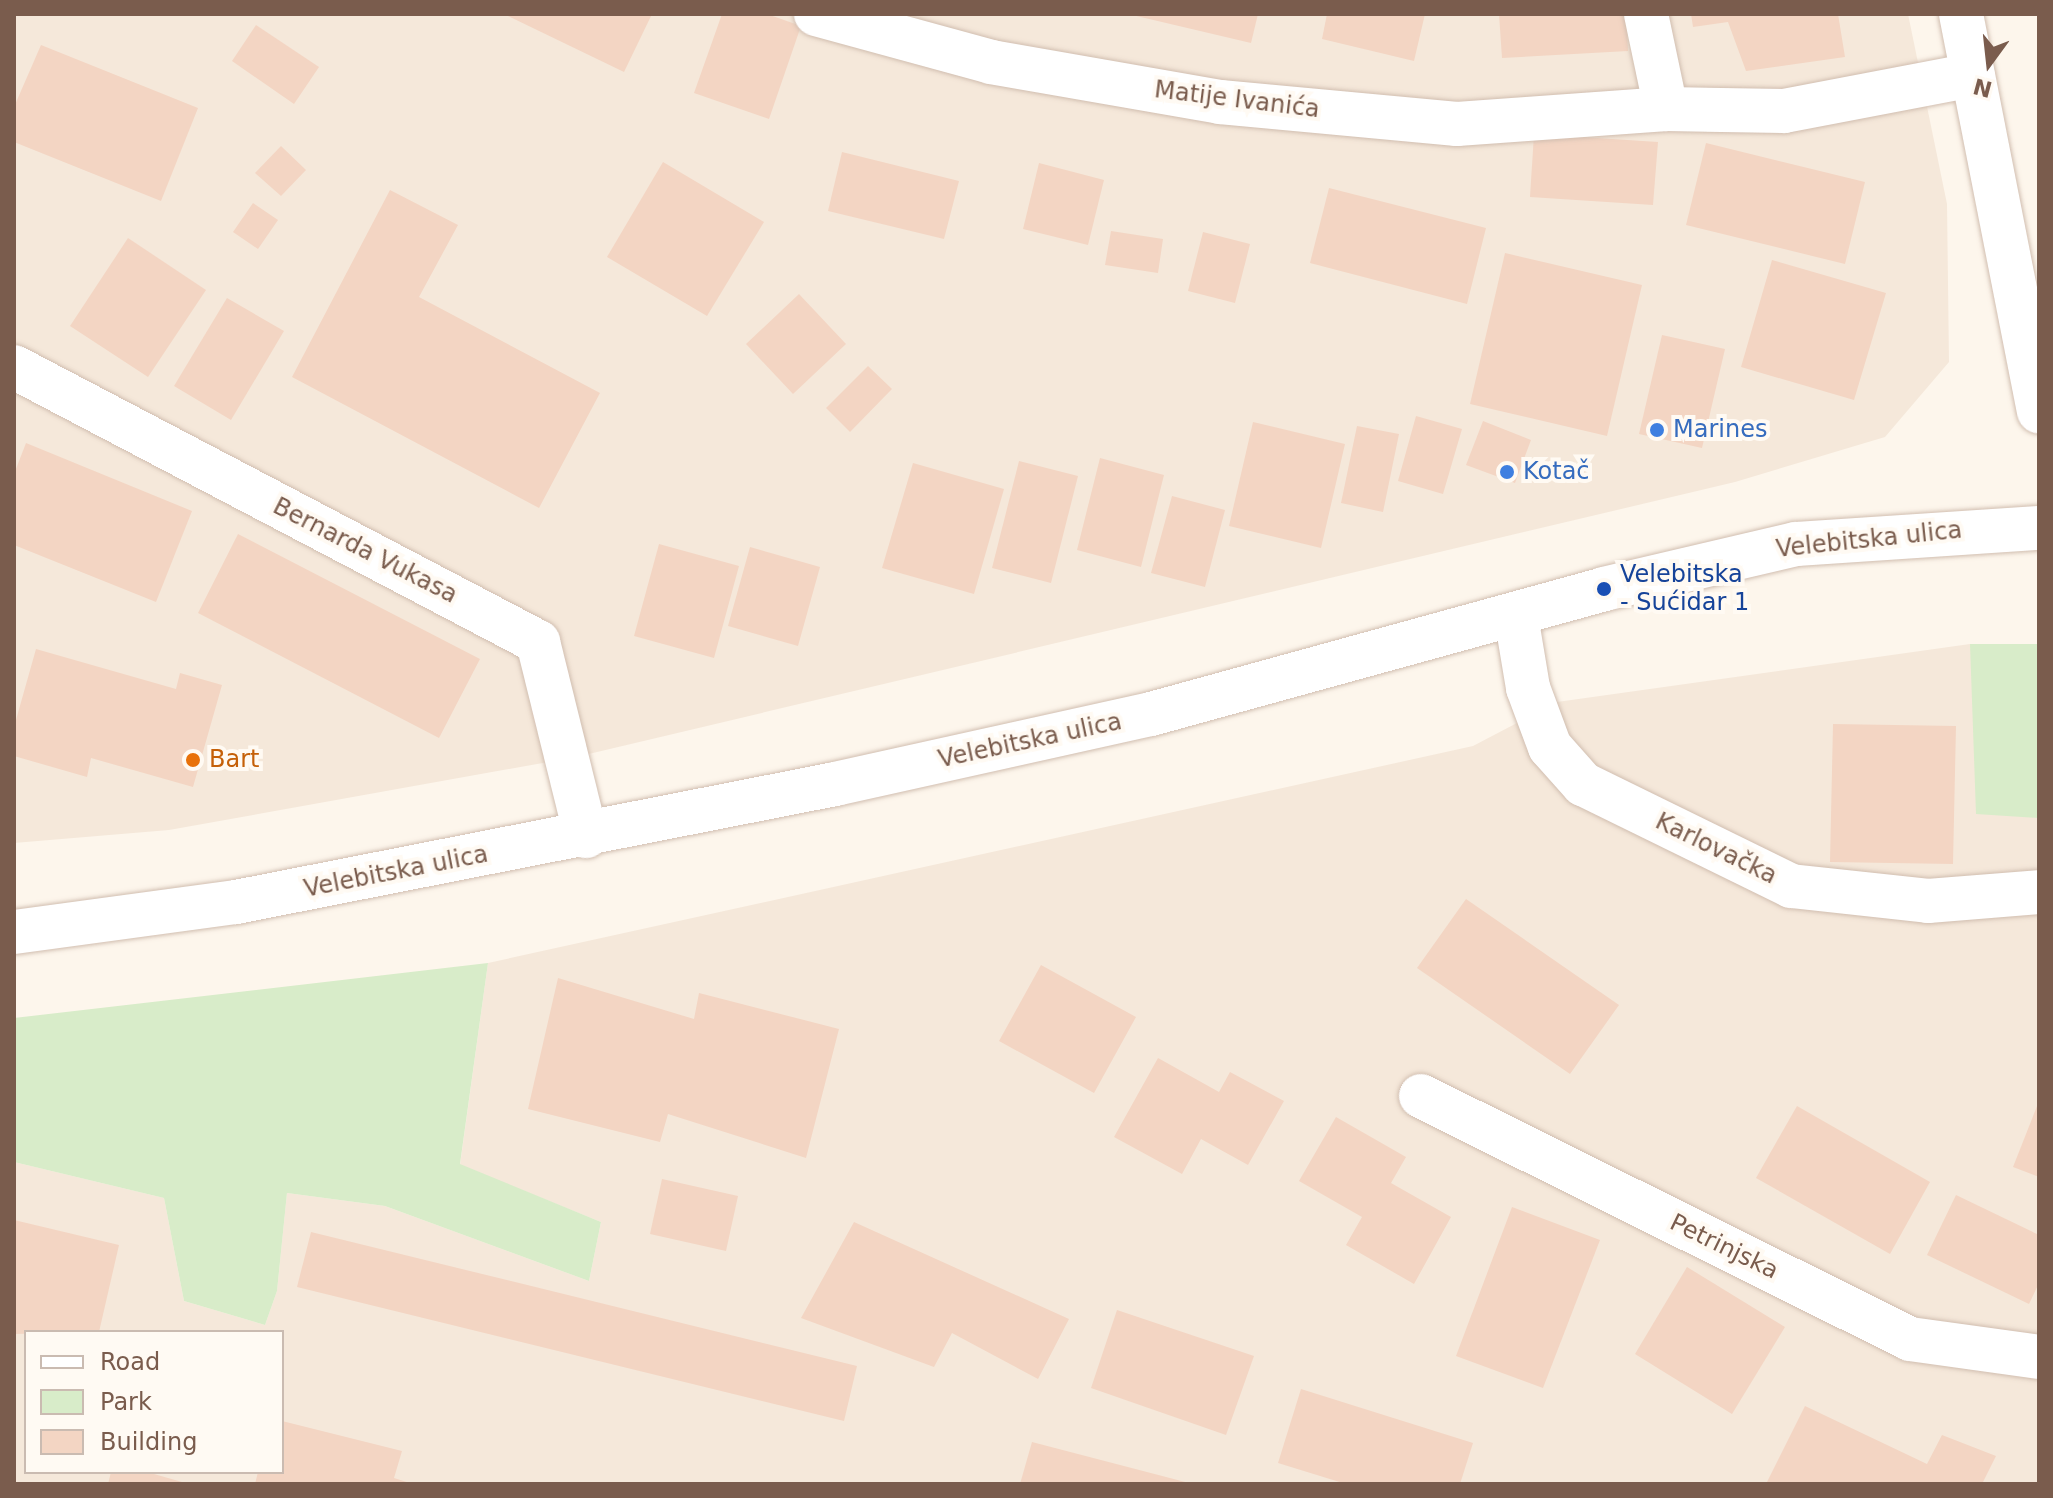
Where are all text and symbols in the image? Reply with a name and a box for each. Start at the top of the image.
north arrow [1949,24,2029,104]
text: N [1971,73,1995,102]
street label: Matije Ivanića [1153,76,1321,124]
place label: Marines [1673,416,1767,444]
marker: Marines [1648,421,1666,439]
place label: Kotač [1523,458,1590,486]
marker: Kotač [1498,463,1516,481]
street label: Bernarda Vukasa [268,492,462,610]
street label: Velebitska ulica [1775,516,1963,564]
place label: Velebitska - Sućidar 1 [1620,561,1749,617]
marker: Velebitska - Sućidar 1 [1595,580,1613,598]
street label: Velebitska ulica [936,707,1124,775]
place label: Bart [209,746,259,774]
marker: Bart [184,751,202,769]
street label: Karlovačka [1651,807,1781,891]
street label: Velebitska ulica [302,840,490,904]
street label: Petrinjska [1665,1208,1783,1286]
legend [24,1330,284,1474]
text: Road [100,1348,160,1376]
text: Park [100,1388,152,1416]
text: Building [100,1428,197,1456]

